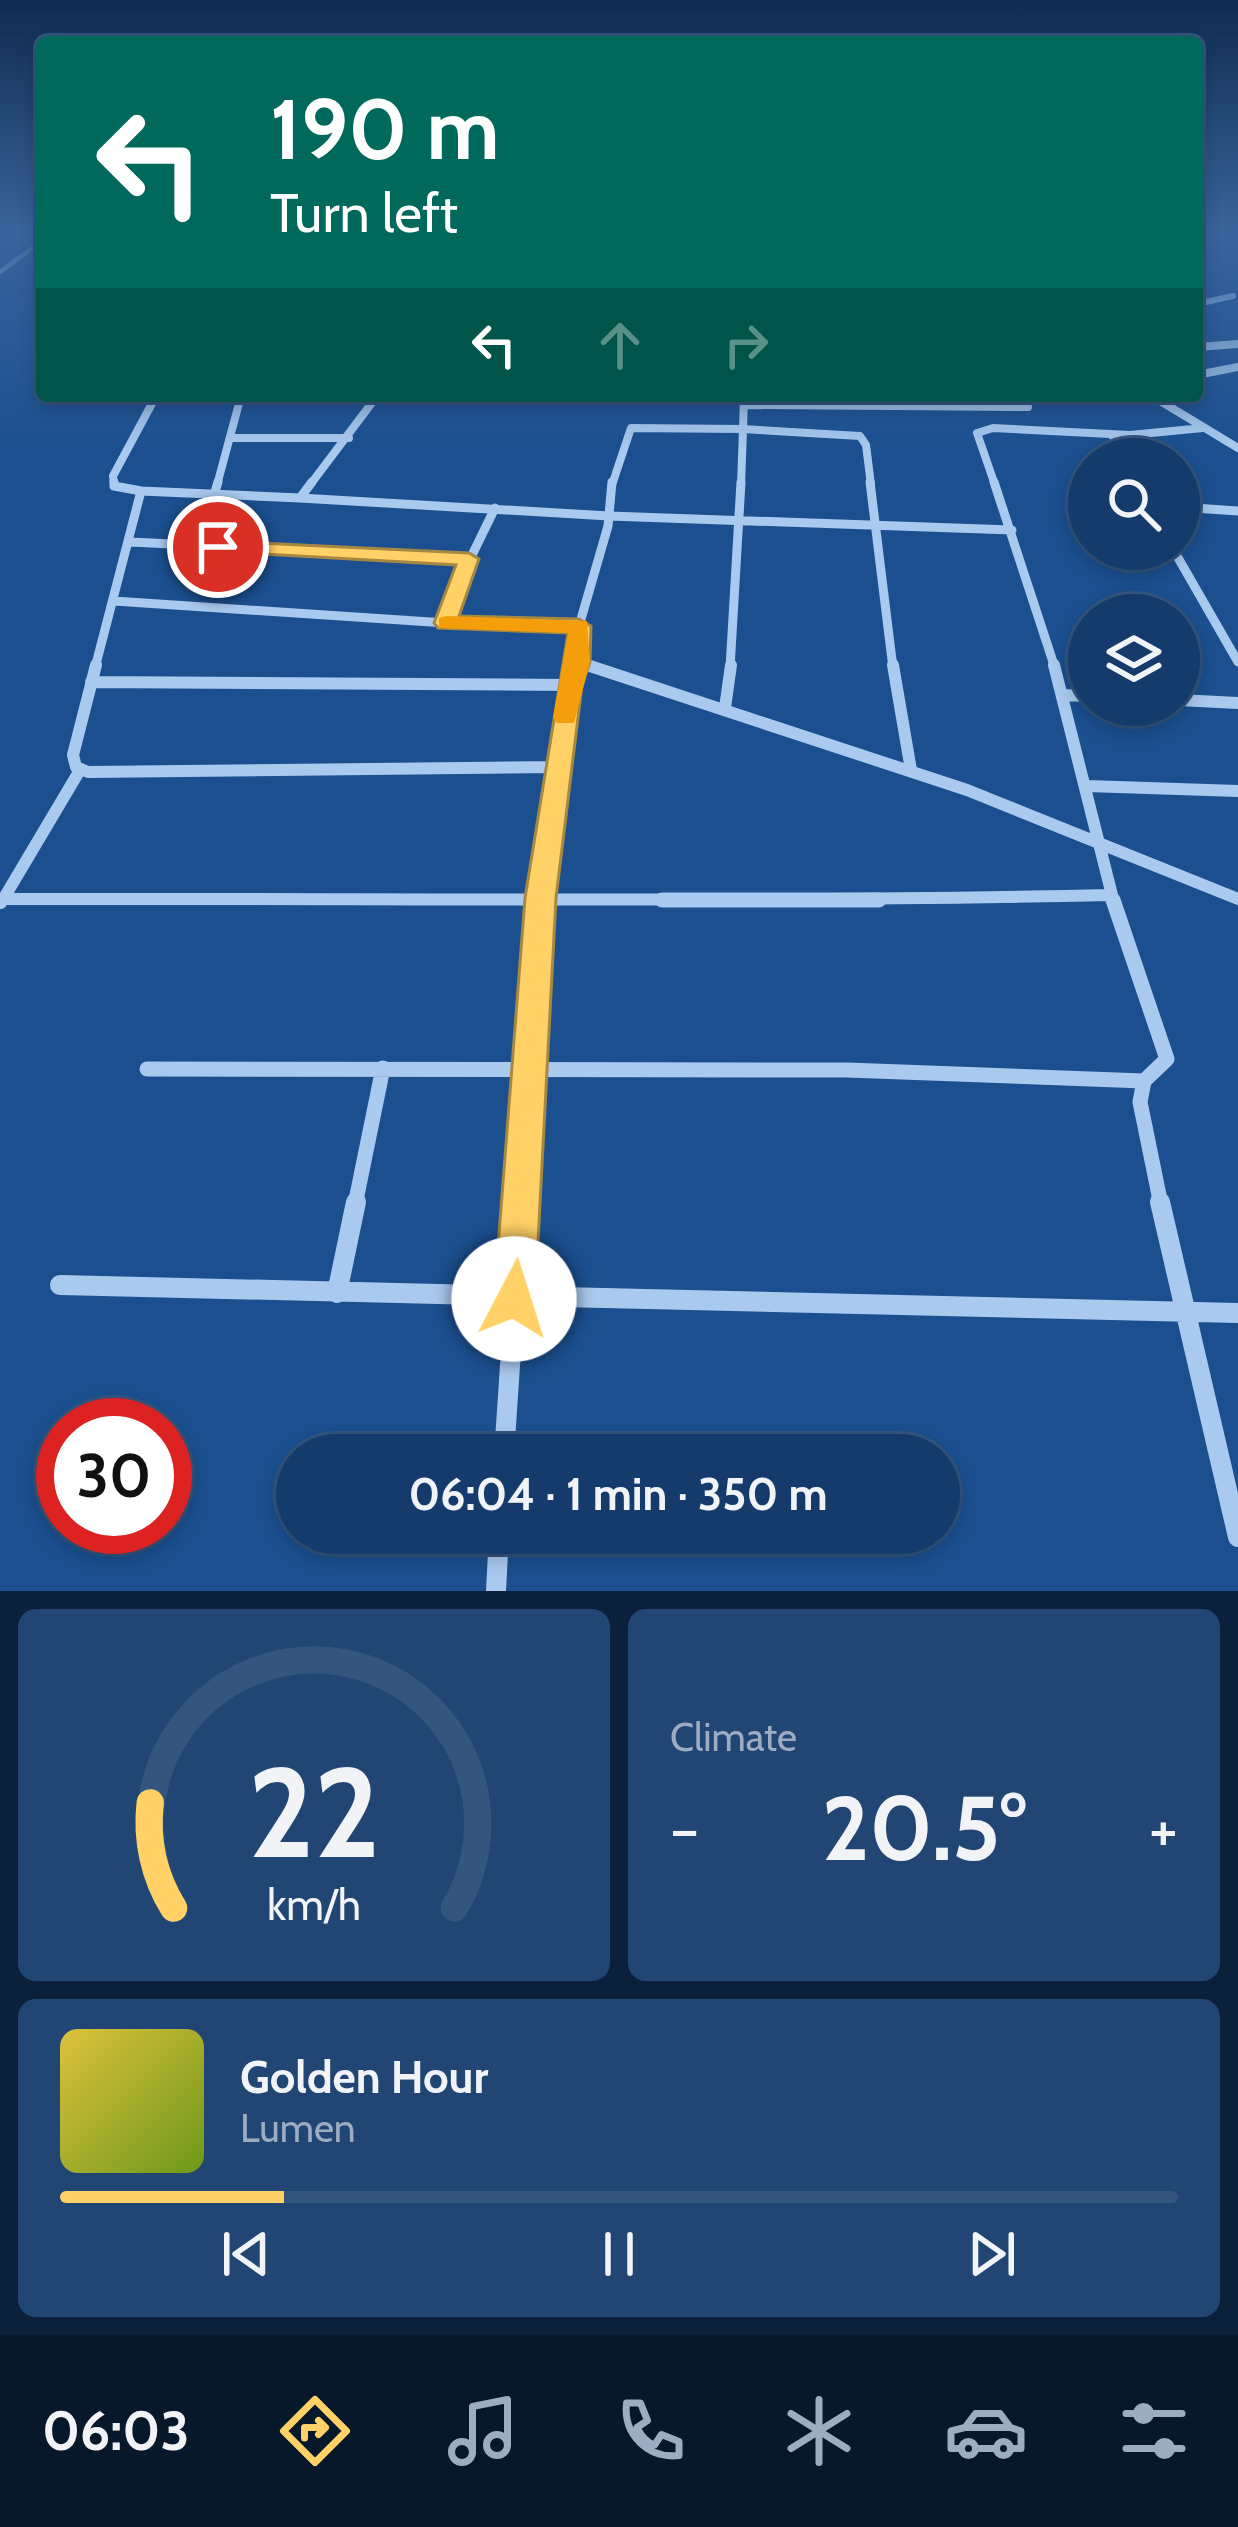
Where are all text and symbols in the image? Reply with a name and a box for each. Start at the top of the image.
text: 190 m [270,78,499,180]
icon: left [72,84,228,240]
text: Turn left [270,180,458,246]
icon: left [461,312,527,378]
icon: ahead [587,312,653,378]
icon: right [713,312,779,378]
map controls [1068,438,1200,726]
button: search [1068,438,1200,570]
pin [167,496,269,598]
icon: arrive [185,514,251,580]
button: layers [1068,594,1200,726]
position arrow [451,1236,577,1362]
speed limit sign: 30 [36,1398,192,1554]
text: 06:04 · 1 min · 350 m [408,1467,828,1521]
text: Climate [670,1713,797,1761]
text: 22 [248,1737,380,1888]
text: 20.5° [822,1773,1026,1883]
text: − [670,1788,699,1869]
text: + [1149,1788,1178,1869]
text: km/h [267,1879,361,1931]
text: Golden Hour [240,2050,488,2104]
text: Lumen [240,2104,356,2152]
icon: previous [213,2221,279,2287]
icon: pause [586,2221,652,2287]
icon: next [959,2221,1025,2287]
icon: directions [273,2389,357,2473]
icon: music [441,2389,525,2473]
icon: phone [609,2389,693,2473]
icon: climate [777,2389,861,2473]
icon: car [944,2389,1028,2473]
icon: filters [1112,2389,1196,2473]
text: 06:03 [42,2398,190,2464]

